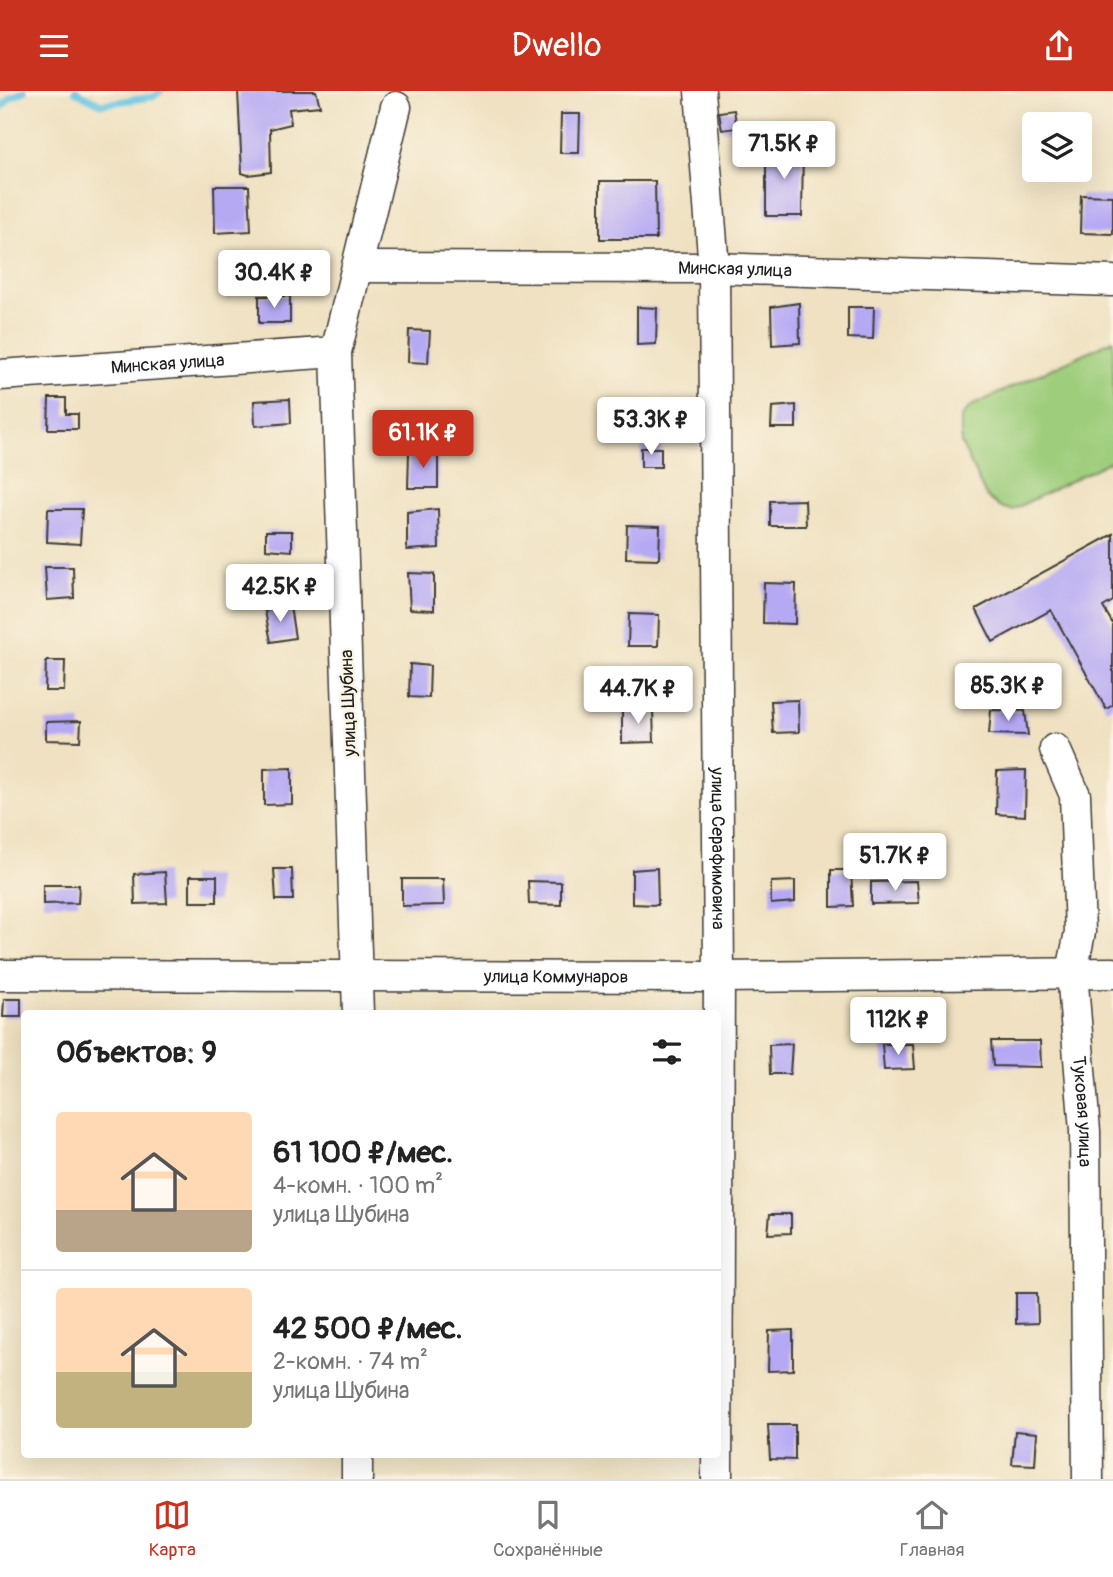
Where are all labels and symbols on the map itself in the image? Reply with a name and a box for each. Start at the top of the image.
pin: 71.5K ₽ [719,122,849,181]
pin: 30.4K ₽ [209,251,339,310]
street label: Минская улица [678,257,792,283]
street label: Минская улица [110,349,225,379]
pin: 53.3K ₽ [586,397,716,457]
pin: 61.1K ₽ [358,411,488,470]
pin: 42.5K ₽ [215,565,345,624]
street label: улица Шубина [335,649,362,758]
pin: 85.3K ₽ [943,663,1073,723]
pin: 44.7K ₽ [573,667,703,726]
street label: улица Серафимовича [706,766,730,930]
pin: 51.7K ₽ [830,833,960,893]
street label: улица Коммунаров [483,965,628,989]
pin: 112K ₽ [841,997,955,1057]
street label: Туковая улица [1067,1055,1096,1167]

